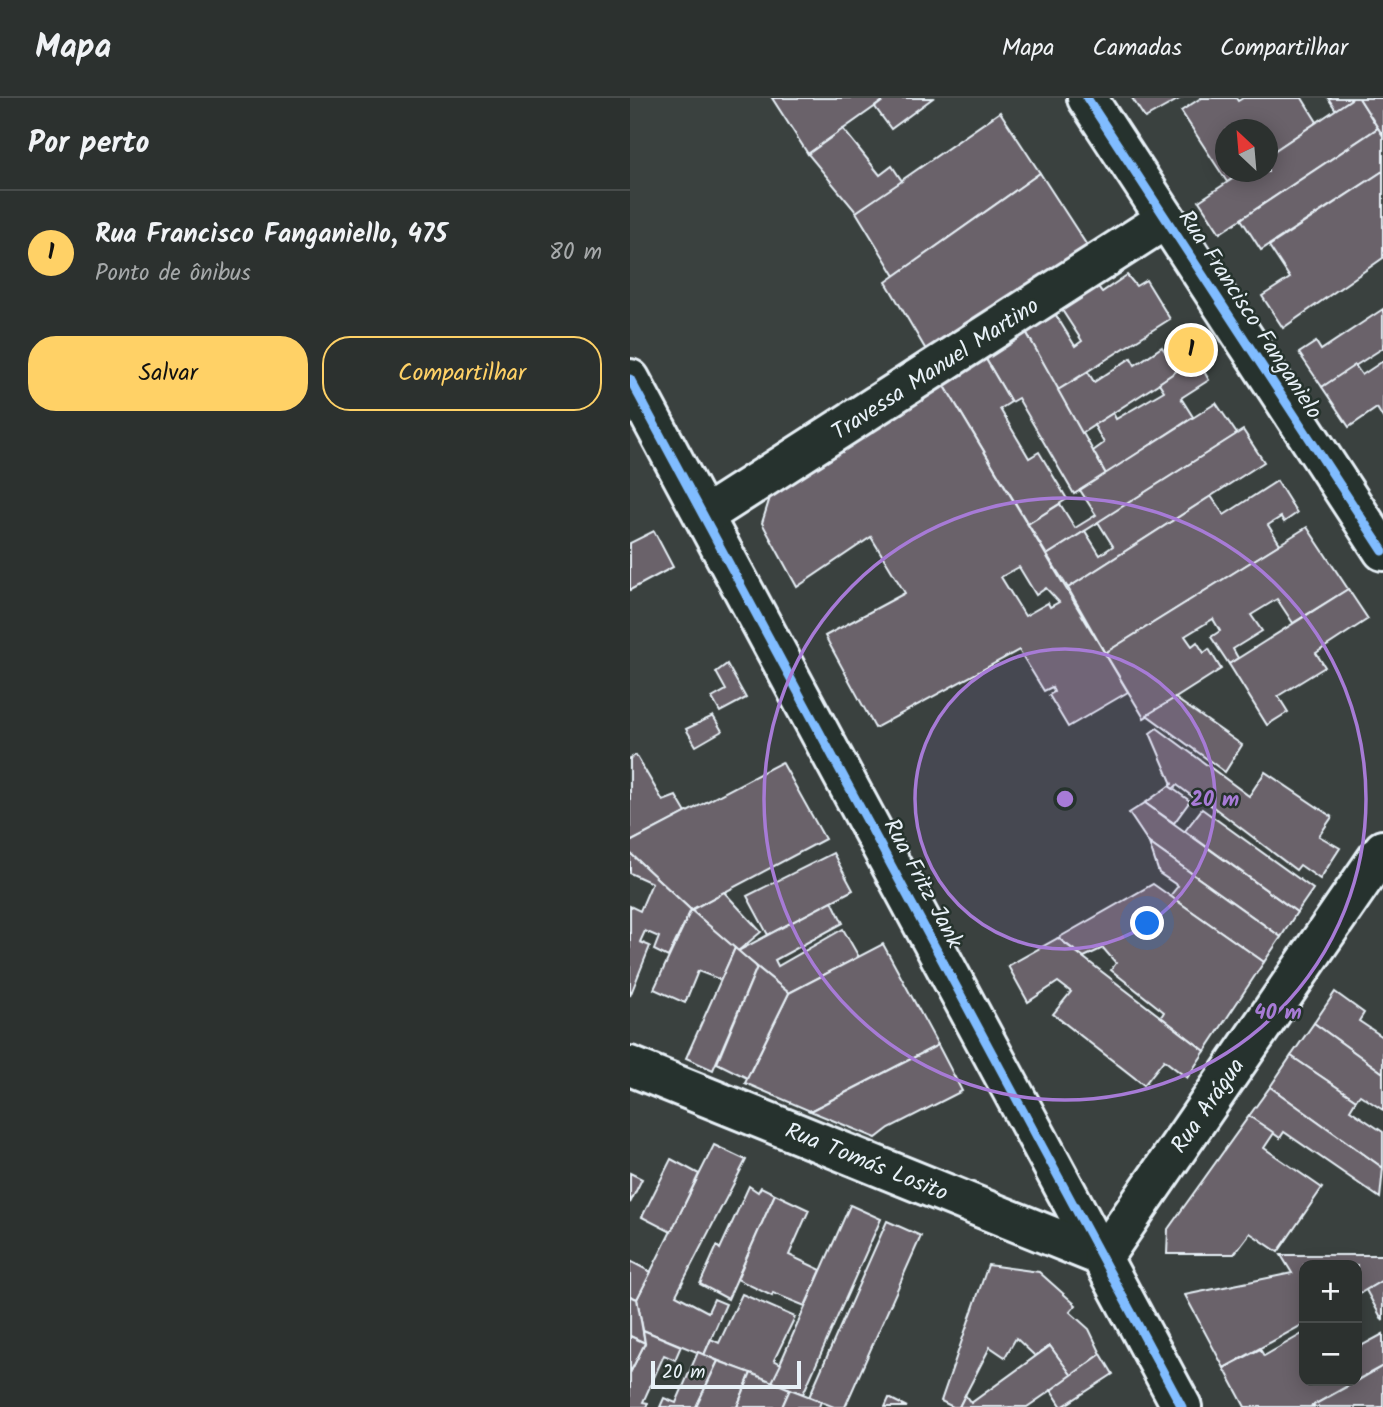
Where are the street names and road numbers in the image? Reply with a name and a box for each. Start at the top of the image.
street label: Rua Francisco Fanganielo [1168,203,1331,427]
street label: Travessa Manuel Martino [825,289,1047,451]
street label: Rua Fritz Jank [873,813,972,955]
street label: Rua Arágua [1162,1051,1255,1161]
street label: Rua Tomás Losito [779,1114,953,1212]

